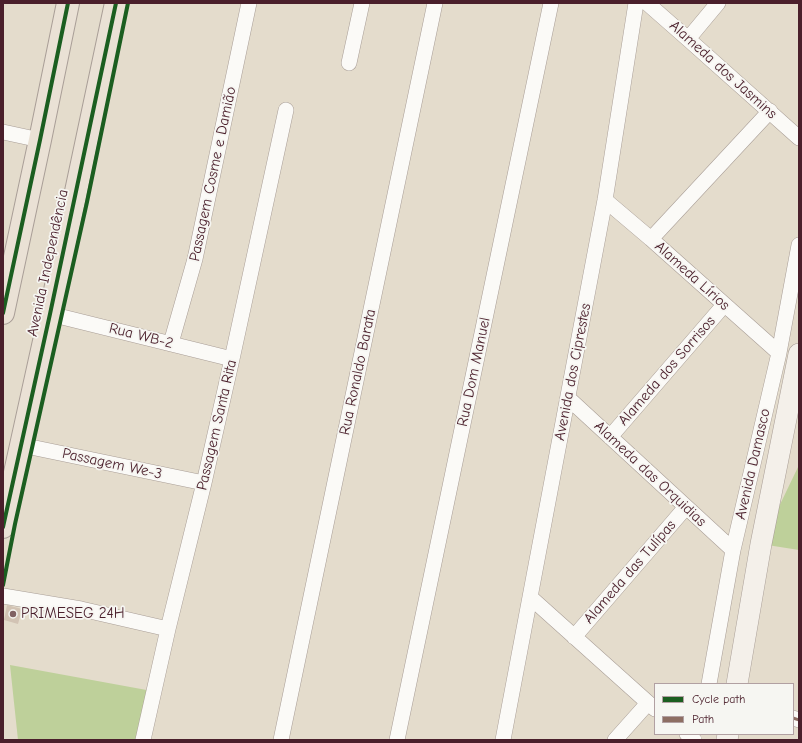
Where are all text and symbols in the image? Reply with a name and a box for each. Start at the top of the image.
street label: Alameda dos Jasmins [665,17,781,123]
street label: Passagem Cosme e Damião [186,85,240,263]
street label: Avenida Independência [24,188,72,338]
street label: Alameda Lírios [651,238,733,314]
street label: Avenida dos Ciprestes [551,302,595,442]
street label: Rua Ronaldo Barata [336,307,380,437]
street label: Alameda dos Sorrisos [615,313,719,429]
street label: Rua Dom Manuel [454,316,494,428]
street label: Rua WB-2 [107,319,175,353]
street label: Passagem Santa Rita [193,358,241,492]
street label: Avenida Damasco [731,407,775,521]
street label: Alameda das Orquidias [590,417,710,531]
street label: Passagem We-3 [60,445,164,483]
street label: Alameda das Tulípas [580,516,680,628]
place label: PRIMESEG 24H [21,605,125,623]
marker: PRIMESEG 24H [8,609,18,619]
legend [654,683,794,735]
text: Cycle path [692,692,745,706]
text: Path [692,712,714,726]

